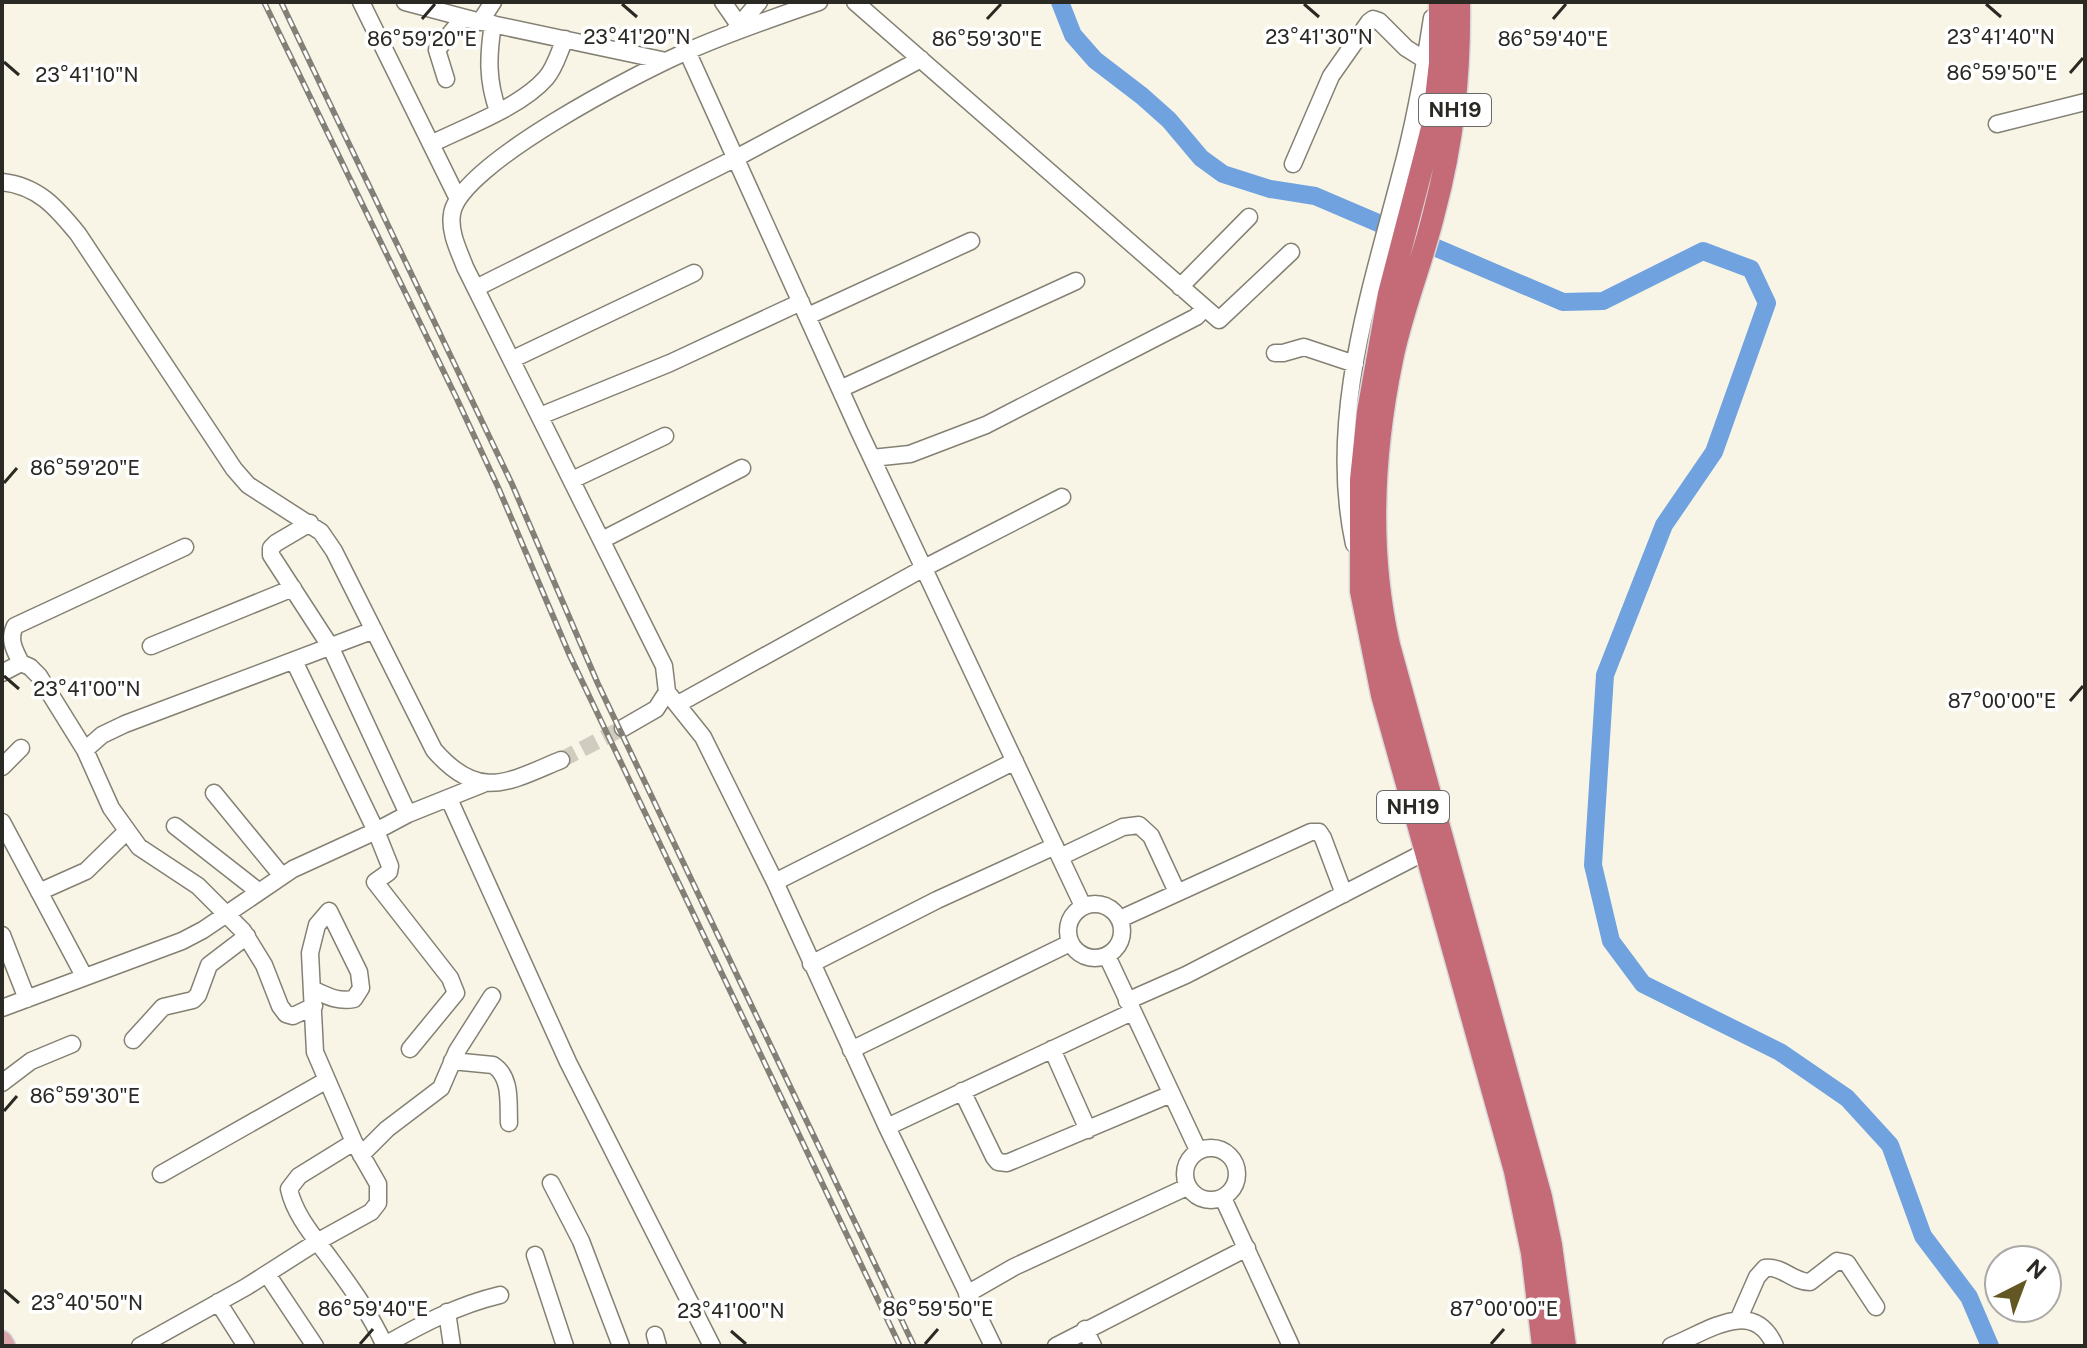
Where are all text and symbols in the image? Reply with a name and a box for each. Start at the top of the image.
text: 23°41'20"N [583,25,691,49]
text: 23°41'30"N [1265,25,1373,49]
text: 23°41'40"N [1947,25,2055,49]
text: 86°59'20"E [367,27,477,51]
text: 86°59'30"E [932,27,1042,51]
text: 86°59'40"E [1498,27,1608,51]
text: 86°59'50"E [1947,61,2057,85]
text: 23°41'10"N [35,63,139,87]
road number: NH19 [1419,94,1491,126]
text: 86°59'20"E [30,456,140,480]
text: 23°41'00"N [33,677,141,701]
text: 87°00'00"E [1948,689,2056,713]
road number: NH19 [1377,791,1449,823]
text: 86°59'30"E [30,1084,140,1108]
north arrow [1983,1244,2063,1324]
text: N [2021,1254,2051,1285]
text: 23°40'50"N [31,1291,143,1315]
text: 86°59'40"E [318,1297,428,1321]
text: 86°59'50"E [883,1297,993,1321]
text: 87°00'00"E [1450,1297,1558,1321]
text: 23°41'00"N [677,1299,785,1323]

